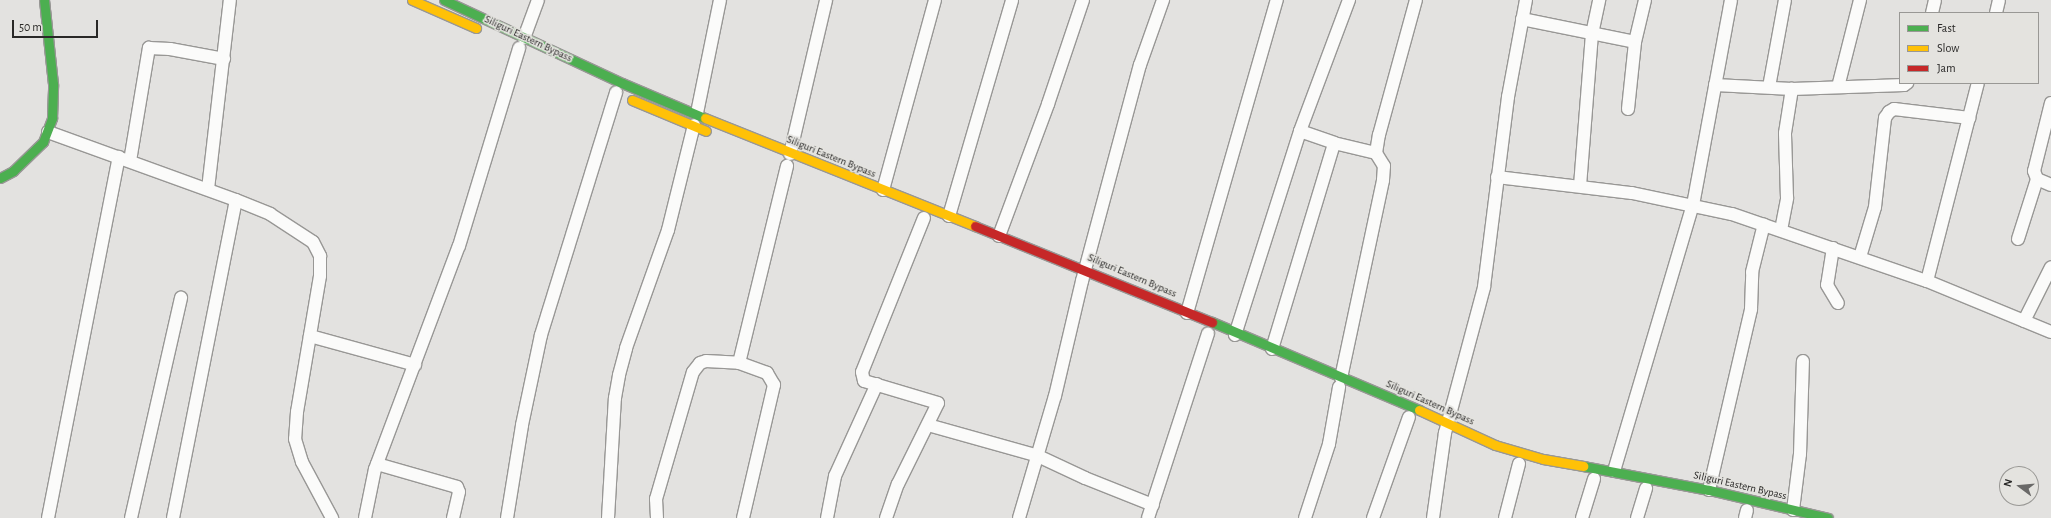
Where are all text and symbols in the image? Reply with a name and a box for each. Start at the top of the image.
scale bar [14,12,100,38]
legend [1899,12,2039,84]
street label: Siliguri Eastern Bypass [482,13,574,65]
text: 50 m [19,21,42,33]
text: Fast [1937,22,1956,34]
text: Slow [1937,42,1959,54]
text: Jam [1937,62,1956,74]
street label: Siliguri Eastern Bypass [784,133,878,181]
street label: Siliguri Eastern Bypass [1086,251,1178,301]
street label: Siliguri Eastern Bypass [1384,378,1476,428]
north arrow [1999,466,2039,506]
street label: Siliguri Eastern Bypass [1692,469,1788,503]
text: N [2002,478,2014,488]

